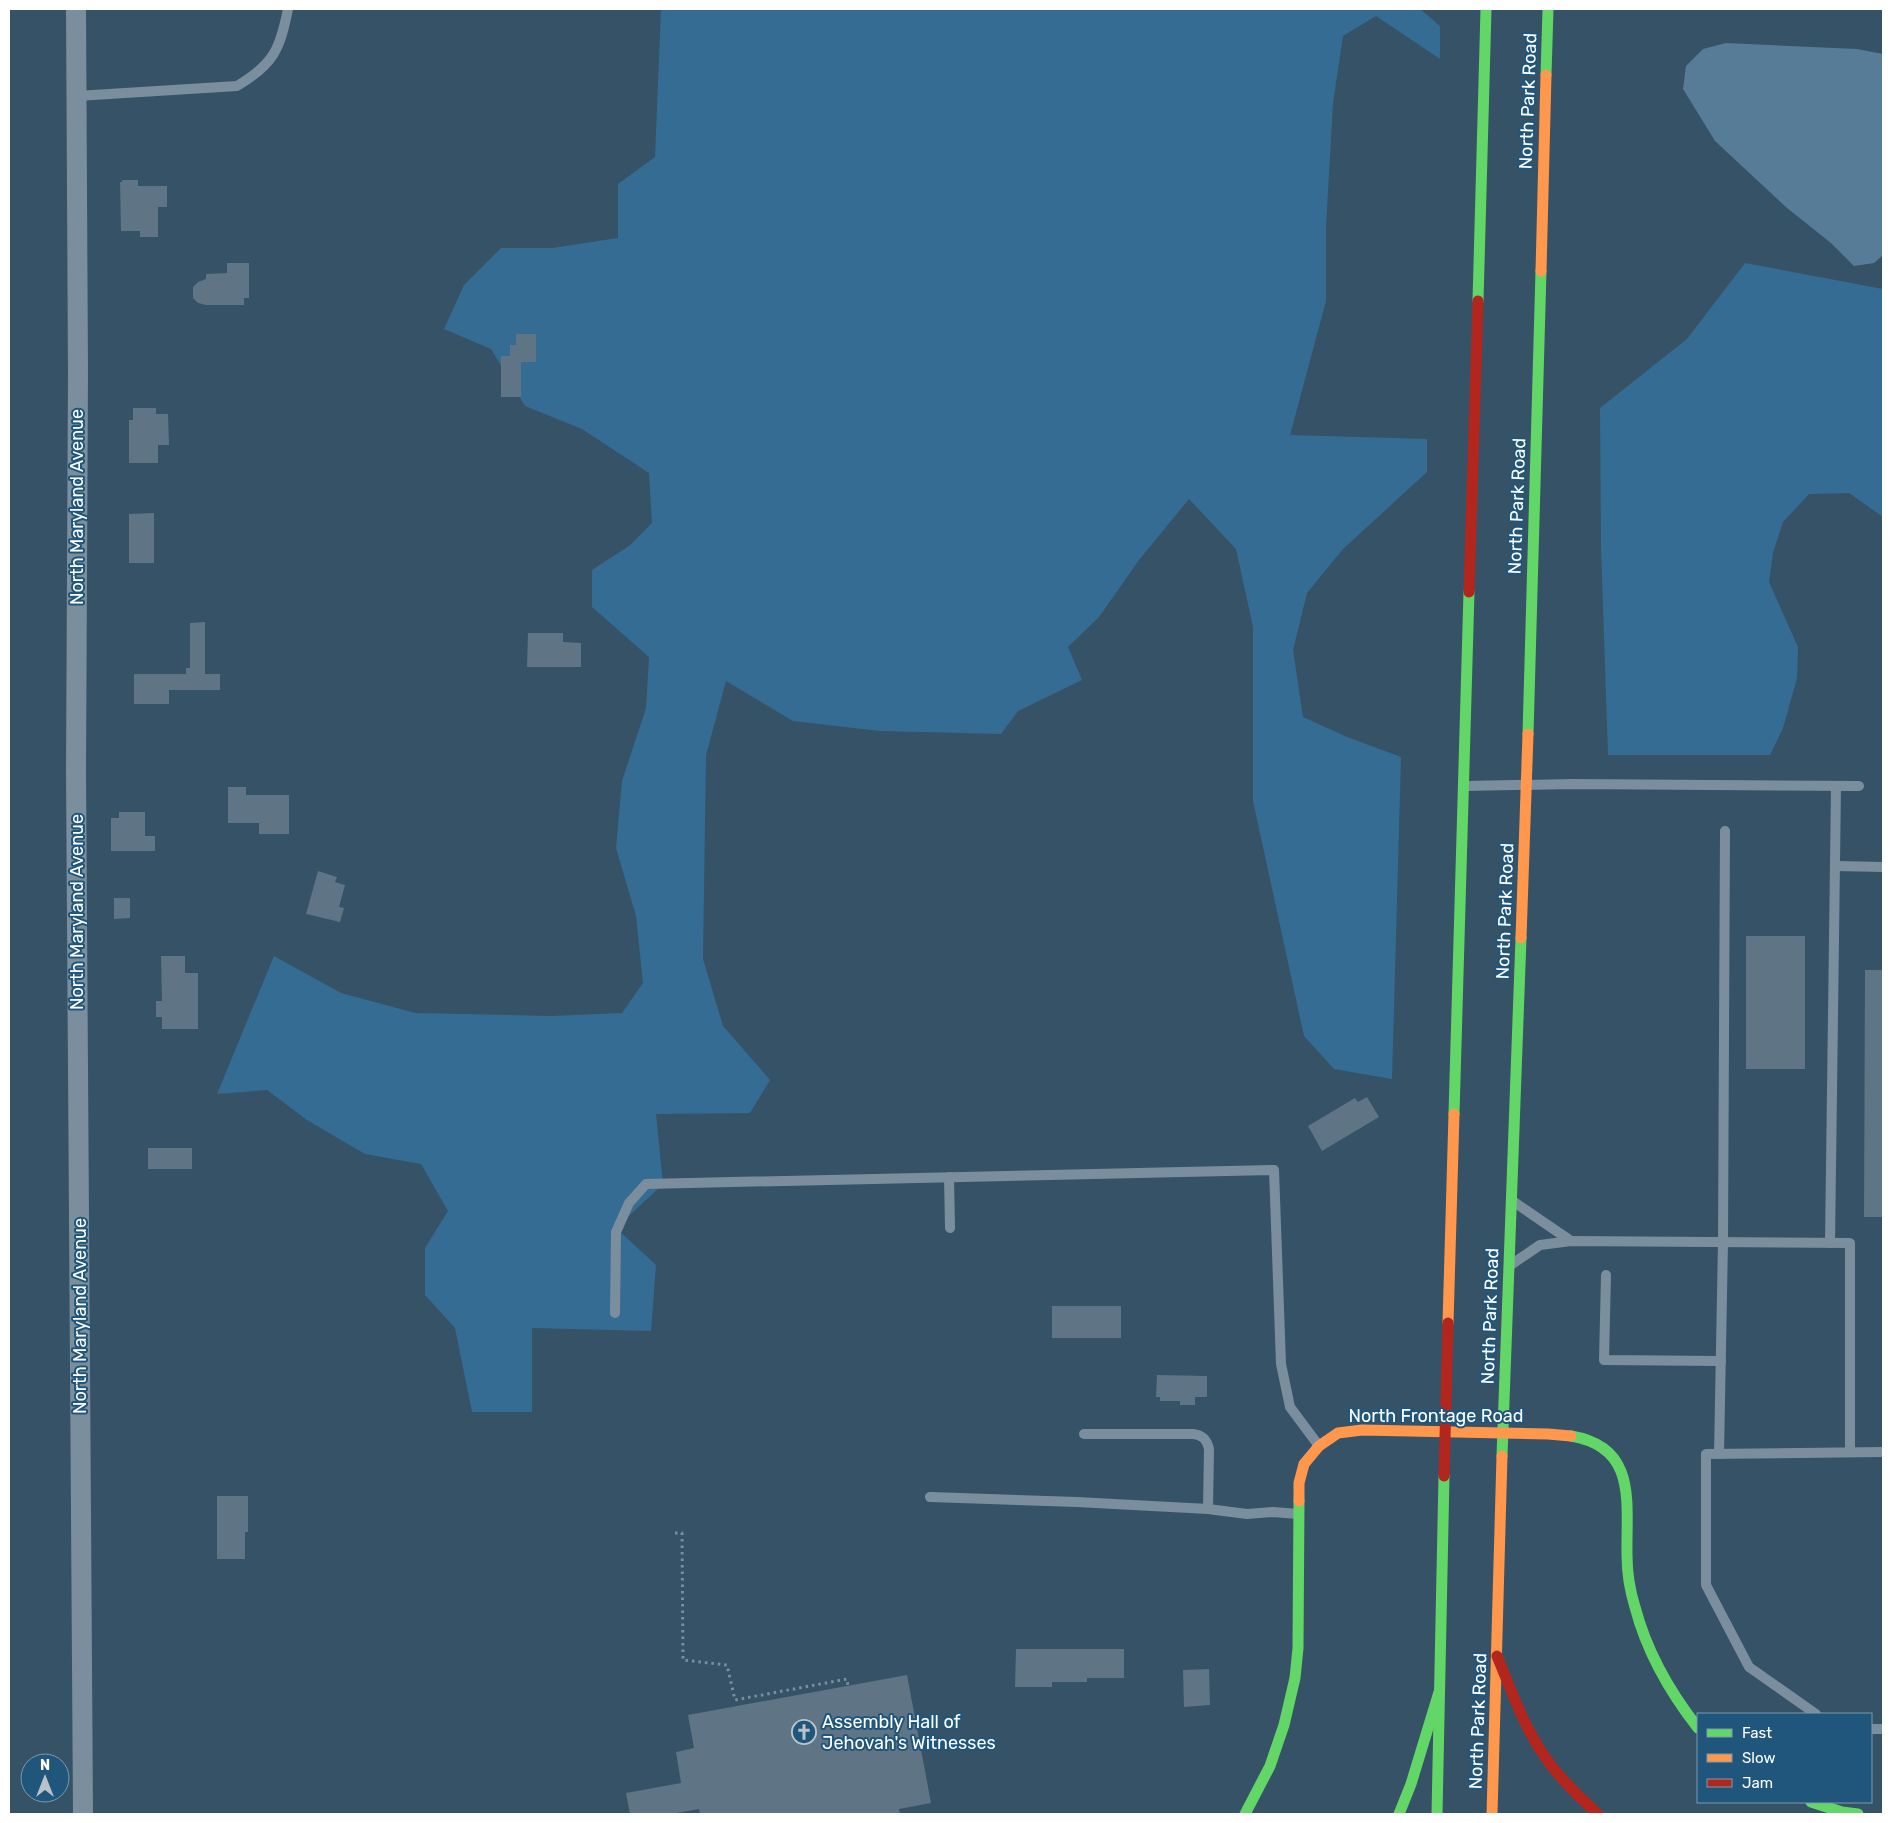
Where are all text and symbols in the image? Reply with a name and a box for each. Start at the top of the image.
street label: North Park Road [1515,32,1541,170]
street label: North Maryland Avenue [66,409,88,605]
street label: North Park Road [1504,437,1530,575]
street label: North Maryland Avenue [66,814,88,1010]
street label: North Park Road [1492,842,1518,980]
street label: North Maryland Avenue [69,1218,91,1414]
street label: North Park Road [1477,1247,1503,1385]
street label: North Frontage Road [1349,1405,1524,1427]
street label: North Park Road [1465,1652,1491,1790]
place label: Assembly Hall of Jehovah's Witnesses [822,1711,996,1754]
legend [1697,1713,1872,1803]
church icon: Assembly Hall of Jehovah's Witnesses [791,1719,817,1745]
text: Fast [1742,1724,1772,1742]
text: Slow [1742,1749,1775,1767]
north arrow [20,1753,70,1803]
text: N [40,1757,50,1774]
text: Jam [1742,1774,1773,1792]

